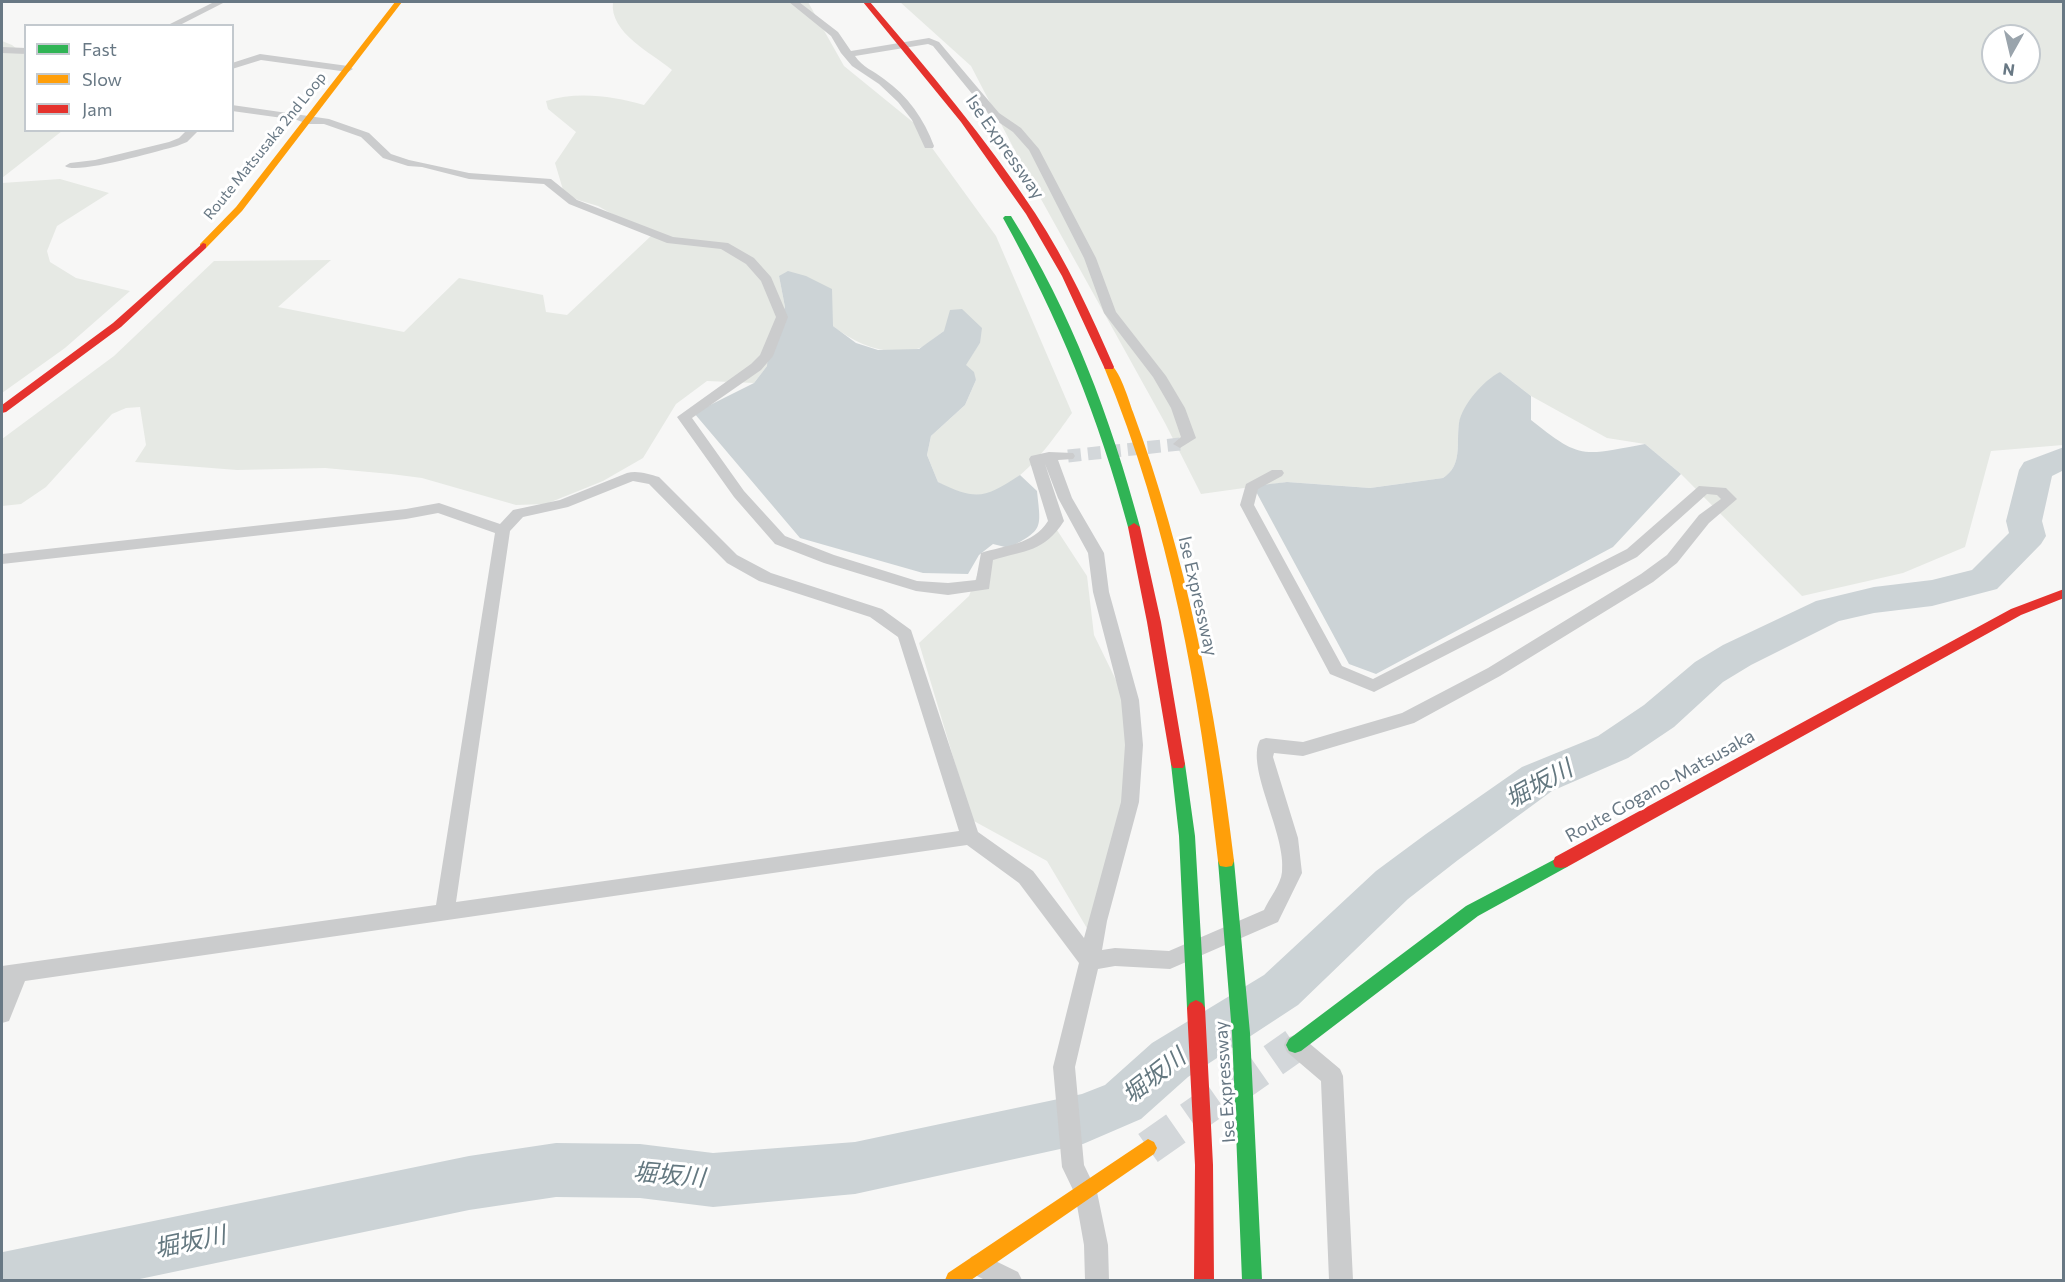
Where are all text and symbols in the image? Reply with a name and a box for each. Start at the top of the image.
legend [24,24,234,132]
north arrow [1981,24,2041,84]
text: Fast [82,38,117,60]
text: N [2001,60,2016,81]
text: Slow [82,68,122,90]
street label: Route Matsusaka 2nd Loop [200,69,330,223]
street label: Ise Expressway [961,91,1049,203]
text: Jam [82,98,112,120]
street label: Ise Expressway [1174,534,1222,658]
street label: Route Gogano-Matsusaka [1562,725,1758,847]
water label: 堀坂川 [1501,754,1577,814]
street label: Ise Expressway [1210,1020,1240,1144]
water label: 堀坂川 [1117,1042,1191,1110]
water label: 堀坂川 [632,1158,706,1192]
water label: 堀坂川 [152,1220,228,1264]

